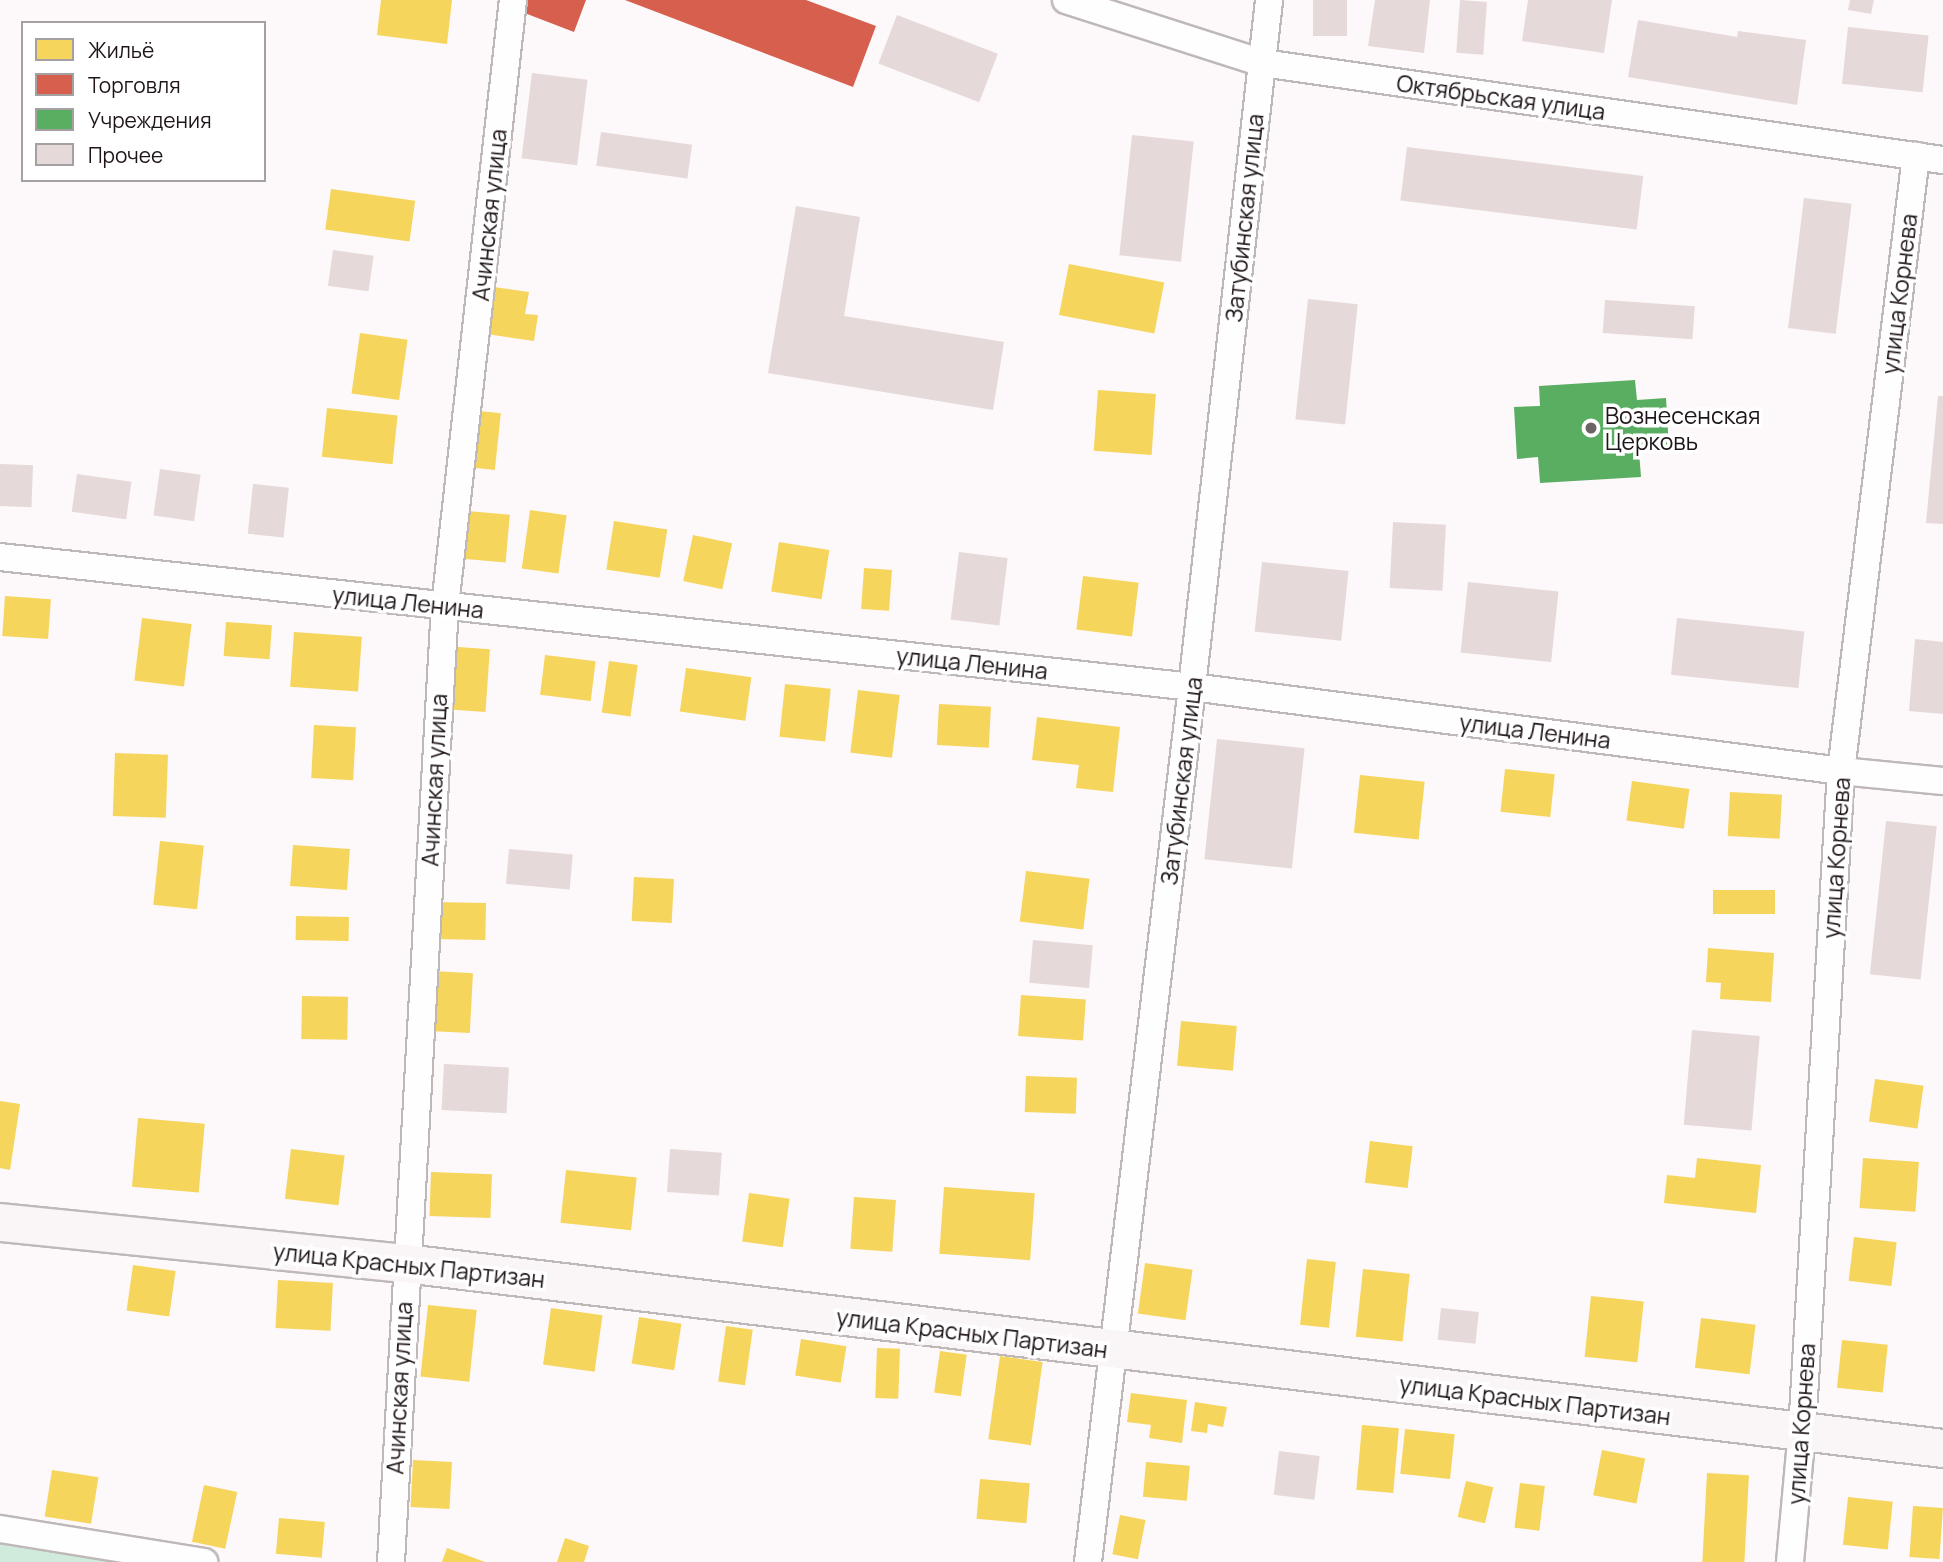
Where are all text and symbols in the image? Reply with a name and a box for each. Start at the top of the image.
legend [21,21,266,182]
text: Жильё [88,36,154,64]
street label: Октябрьская улица [1395,69,1607,125]
text: Торговля [88,71,181,99]
text: Учреждения [88,106,212,134]
street label: Затубинская улица [1219,112,1269,324]
street label: Ачинская улица [466,128,512,302]
text: Прочее [88,141,163,169]
street label: улица Корнева [1875,212,1923,376]
place label: Вознесенская Церковь [1605,401,1761,455]
marker: Вознесенская Церковь [1583,420,1599,436]
street label: улица Ленина [331,580,485,624]
street label: улица Ленина [895,641,1049,685]
street label: Затубинская улица [1155,675,1207,887]
street label: Ачинская улица [416,693,452,867]
street label: улица Ленина [1458,708,1612,754]
street label: улица Корнева [1817,776,1855,940]
street label: улица Красных Партизан [272,1237,546,1293]
street label: Ачинская улица [381,1301,417,1475]
street label: улица Красных Партизан [835,1303,1109,1363]
street label: улица Корнева [1782,1342,1820,1506]
street label: улица Красных Партизан [1398,1370,1672,1430]

